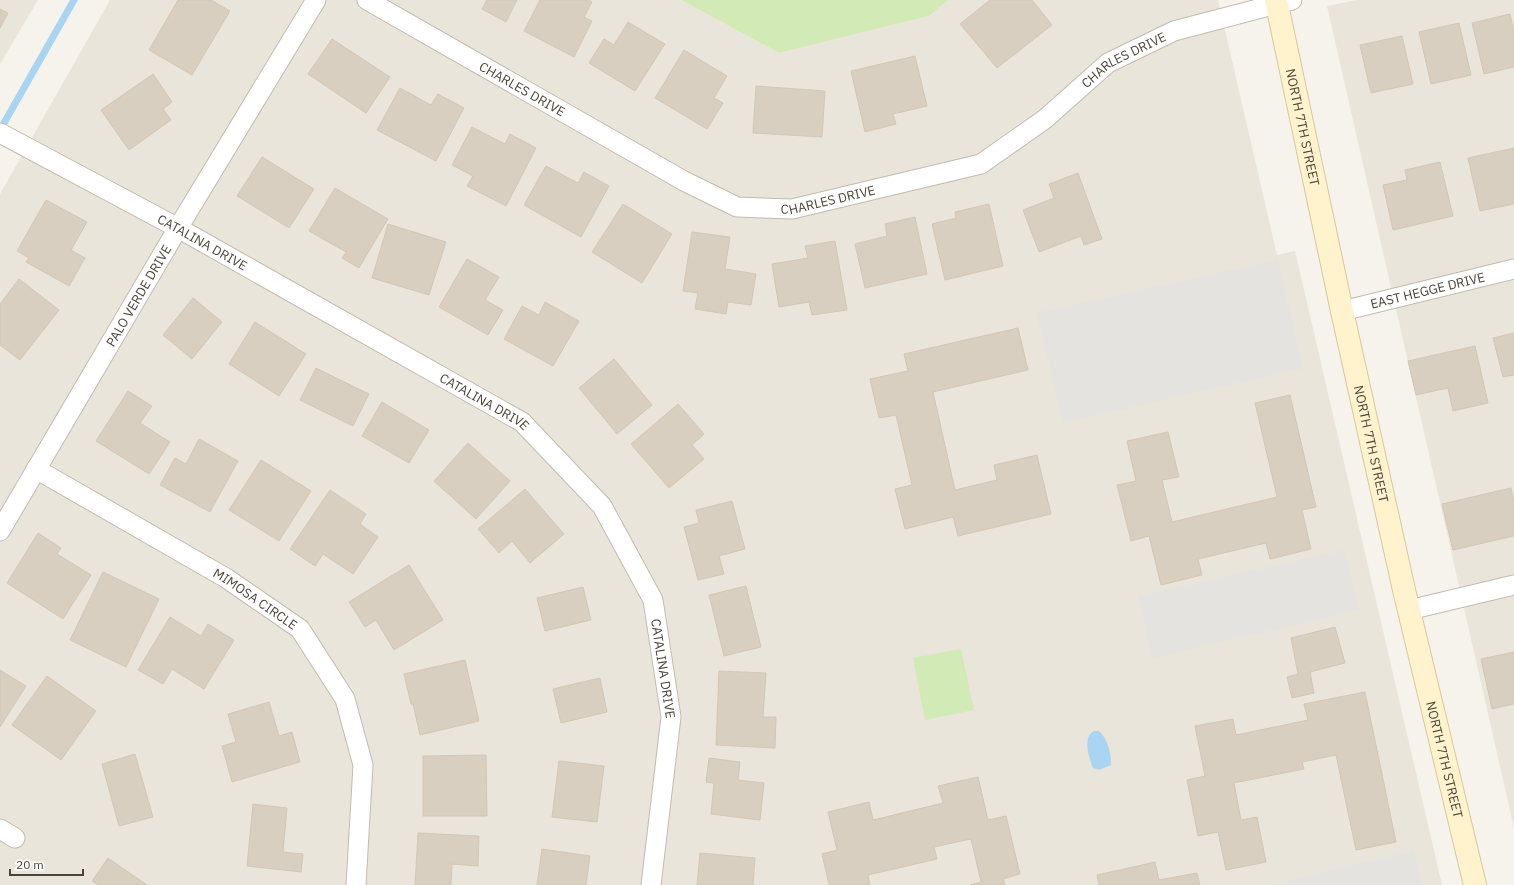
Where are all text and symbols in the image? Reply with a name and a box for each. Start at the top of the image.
street label: CHARLES DRIVE [1078,28,1169,92]
street label: CHARLES DRIVE [476,58,568,120]
street label: NORTH 7TH STREET [1282,67,1323,188]
street label: CHARLES DRIVE [780,181,877,219]
street label: CATALINA DRIVE [154,211,250,274]
street label: PALO VERDE DRIVE [102,242,175,350]
street label: EAST HEGGE DRIVE [1369,268,1487,313]
street label: CATALINA DRIVE [437,369,533,434]
street label: NORTH 7TH STREET [1350,384,1392,505]
street label: MIMOSA CIRCLE [210,565,301,634]
street label: CATALINA DRIVE [647,618,679,720]
street label: NORTH 7TH STREET [1422,699,1467,820]
scale bar [10,851,83,877]
text: 20 m [16,857,44,872]

